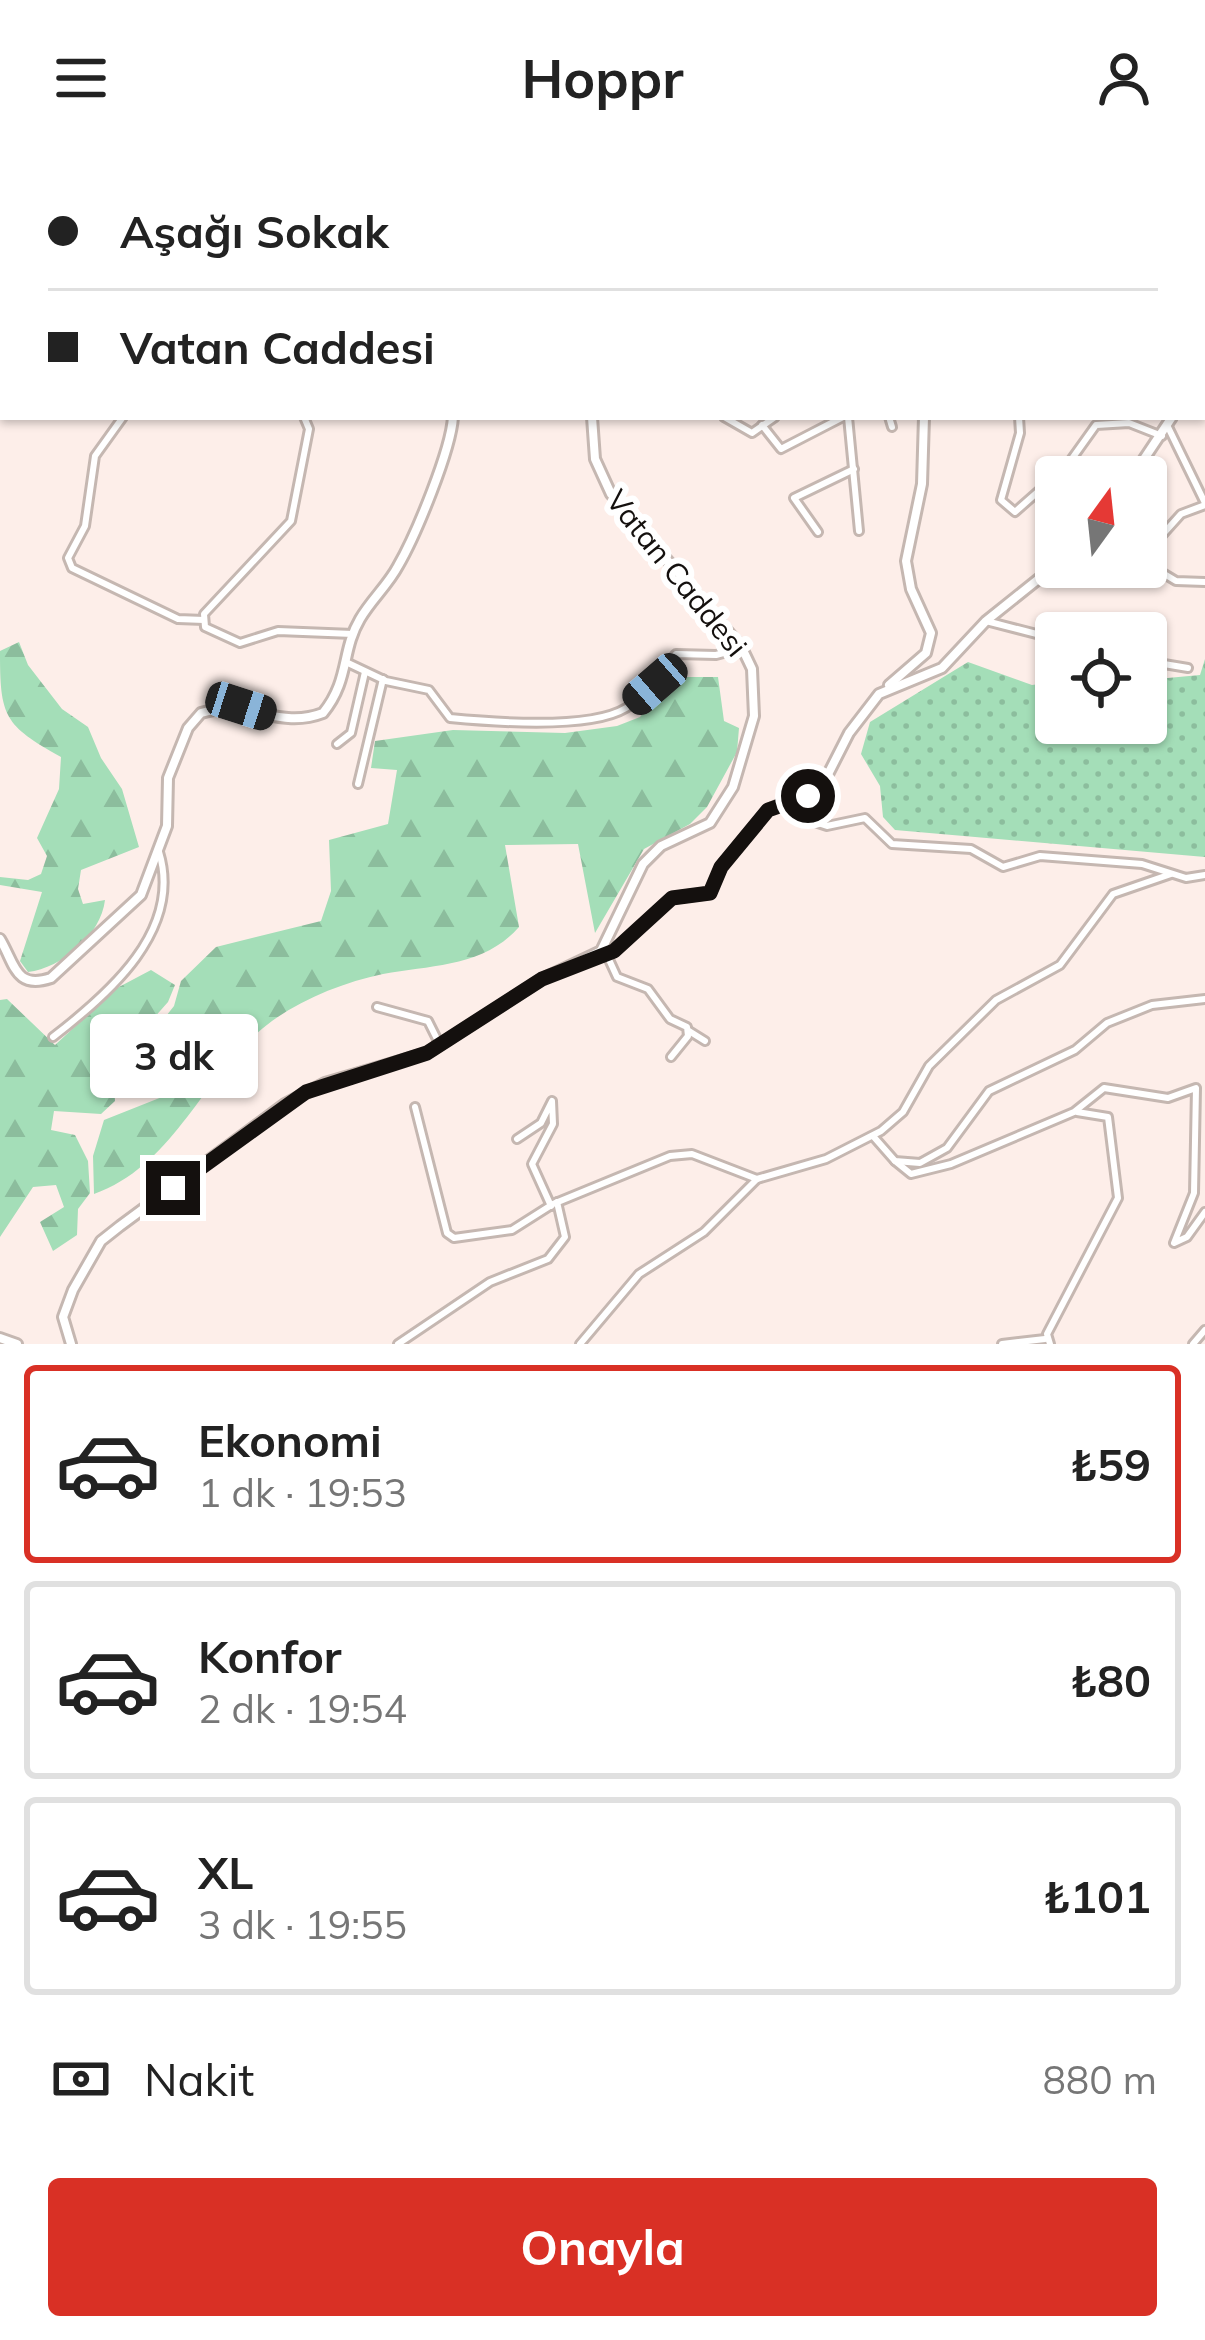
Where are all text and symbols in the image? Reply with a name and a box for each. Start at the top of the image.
text: Hoppr [522,44,683,112]
icon: menu [48,45,114,111]
icon: person [1091,45,1157,111]
text: Aşağı Sokak [120,203,389,259]
text: Vatan Caddesi [120,319,435,375]
north arrow [1035,456,1167,588]
map controls [1035,456,1167,744]
street label: Vatan Caddesi [598,482,756,664]
button: locate [1035,612,1167,744]
car [616,647,694,721]
car [201,678,281,734]
route start [781,769,835,823]
callout: 3 dk [89,1014,257,1098]
text: 3 dk [134,1031,214,1080]
route end [146,1161,200,1215]
icon: car [54,1410,162,1518]
text: Ekonomi [198,1412,382,1468]
text: ₺59 [1070,1436,1151,1492]
text: 1 dk · 19:53 [198,1468,407,1517]
icon: car [54,1626,162,1734]
text: Konfor [198,1628,341,1684]
text: ₺80 [1070,1652,1151,1708]
text: 2 dk · 19:54 [198,1684,407,1733]
icon: car [54,1842,162,1950]
text: XL [198,1844,253,1900]
text: ₺101 [1043,1868,1151,1924]
text: 3 dk · 19:55 [198,1900,407,1949]
icon: cash [48,2046,114,2112]
text: Nakit [144,2051,254,2107]
text: 880 m [1042,2055,1157,2104]
button: Onayla [48,2178,1157,2316]

